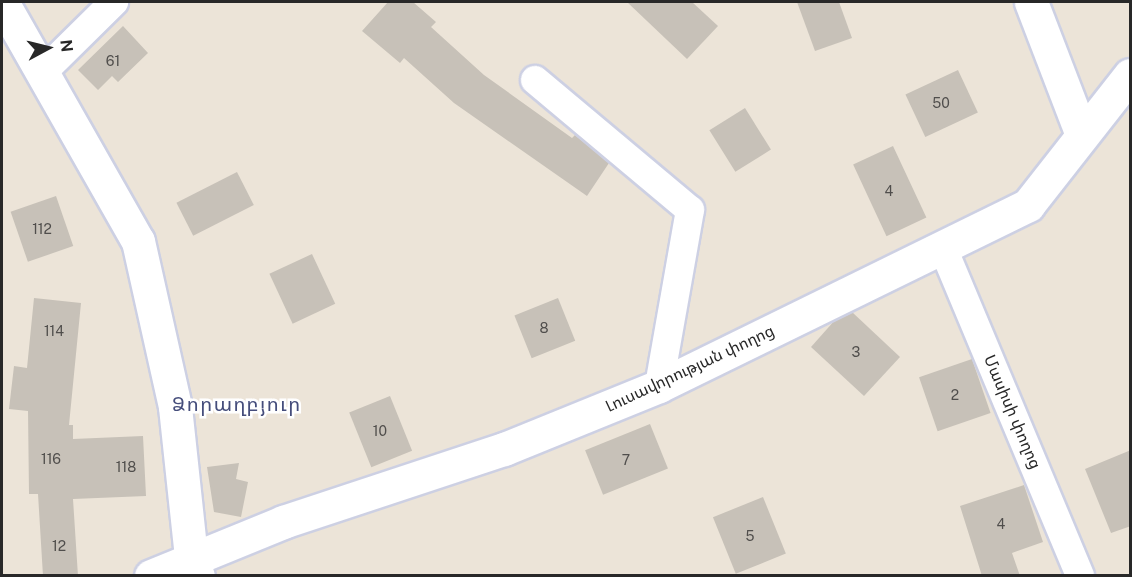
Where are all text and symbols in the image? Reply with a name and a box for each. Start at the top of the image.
north arrow [18,18,78,78]
text: N [56,38,77,53]
house number: 61 [106,53,120,69]
house number: 50 [932,95,950,111]
house number: 4 [885,183,893,199]
house number: 112 [32,221,52,237]
house number: 8 [539,320,549,336]
street label: Լուսավորության փողոց [603,321,777,417]
house number: 114 [44,323,64,339]
house number: 3 [852,344,860,360]
street label: Մասիսի փողոց [979,352,1045,472]
house number: 2 [951,387,959,403]
district label: Ձորաղբյուր [172,392,302,416]
house number: 10 [373,423,387,439]
house number: 116 [41,451,61,467]
house number: 7 [622,452,630,468]
house number: 118 [116,459,136,475]
house number: 4 [997,516,1005,532]
house number: 5 [746,528,754,544]
house number: 12 [52,538,66,554]

